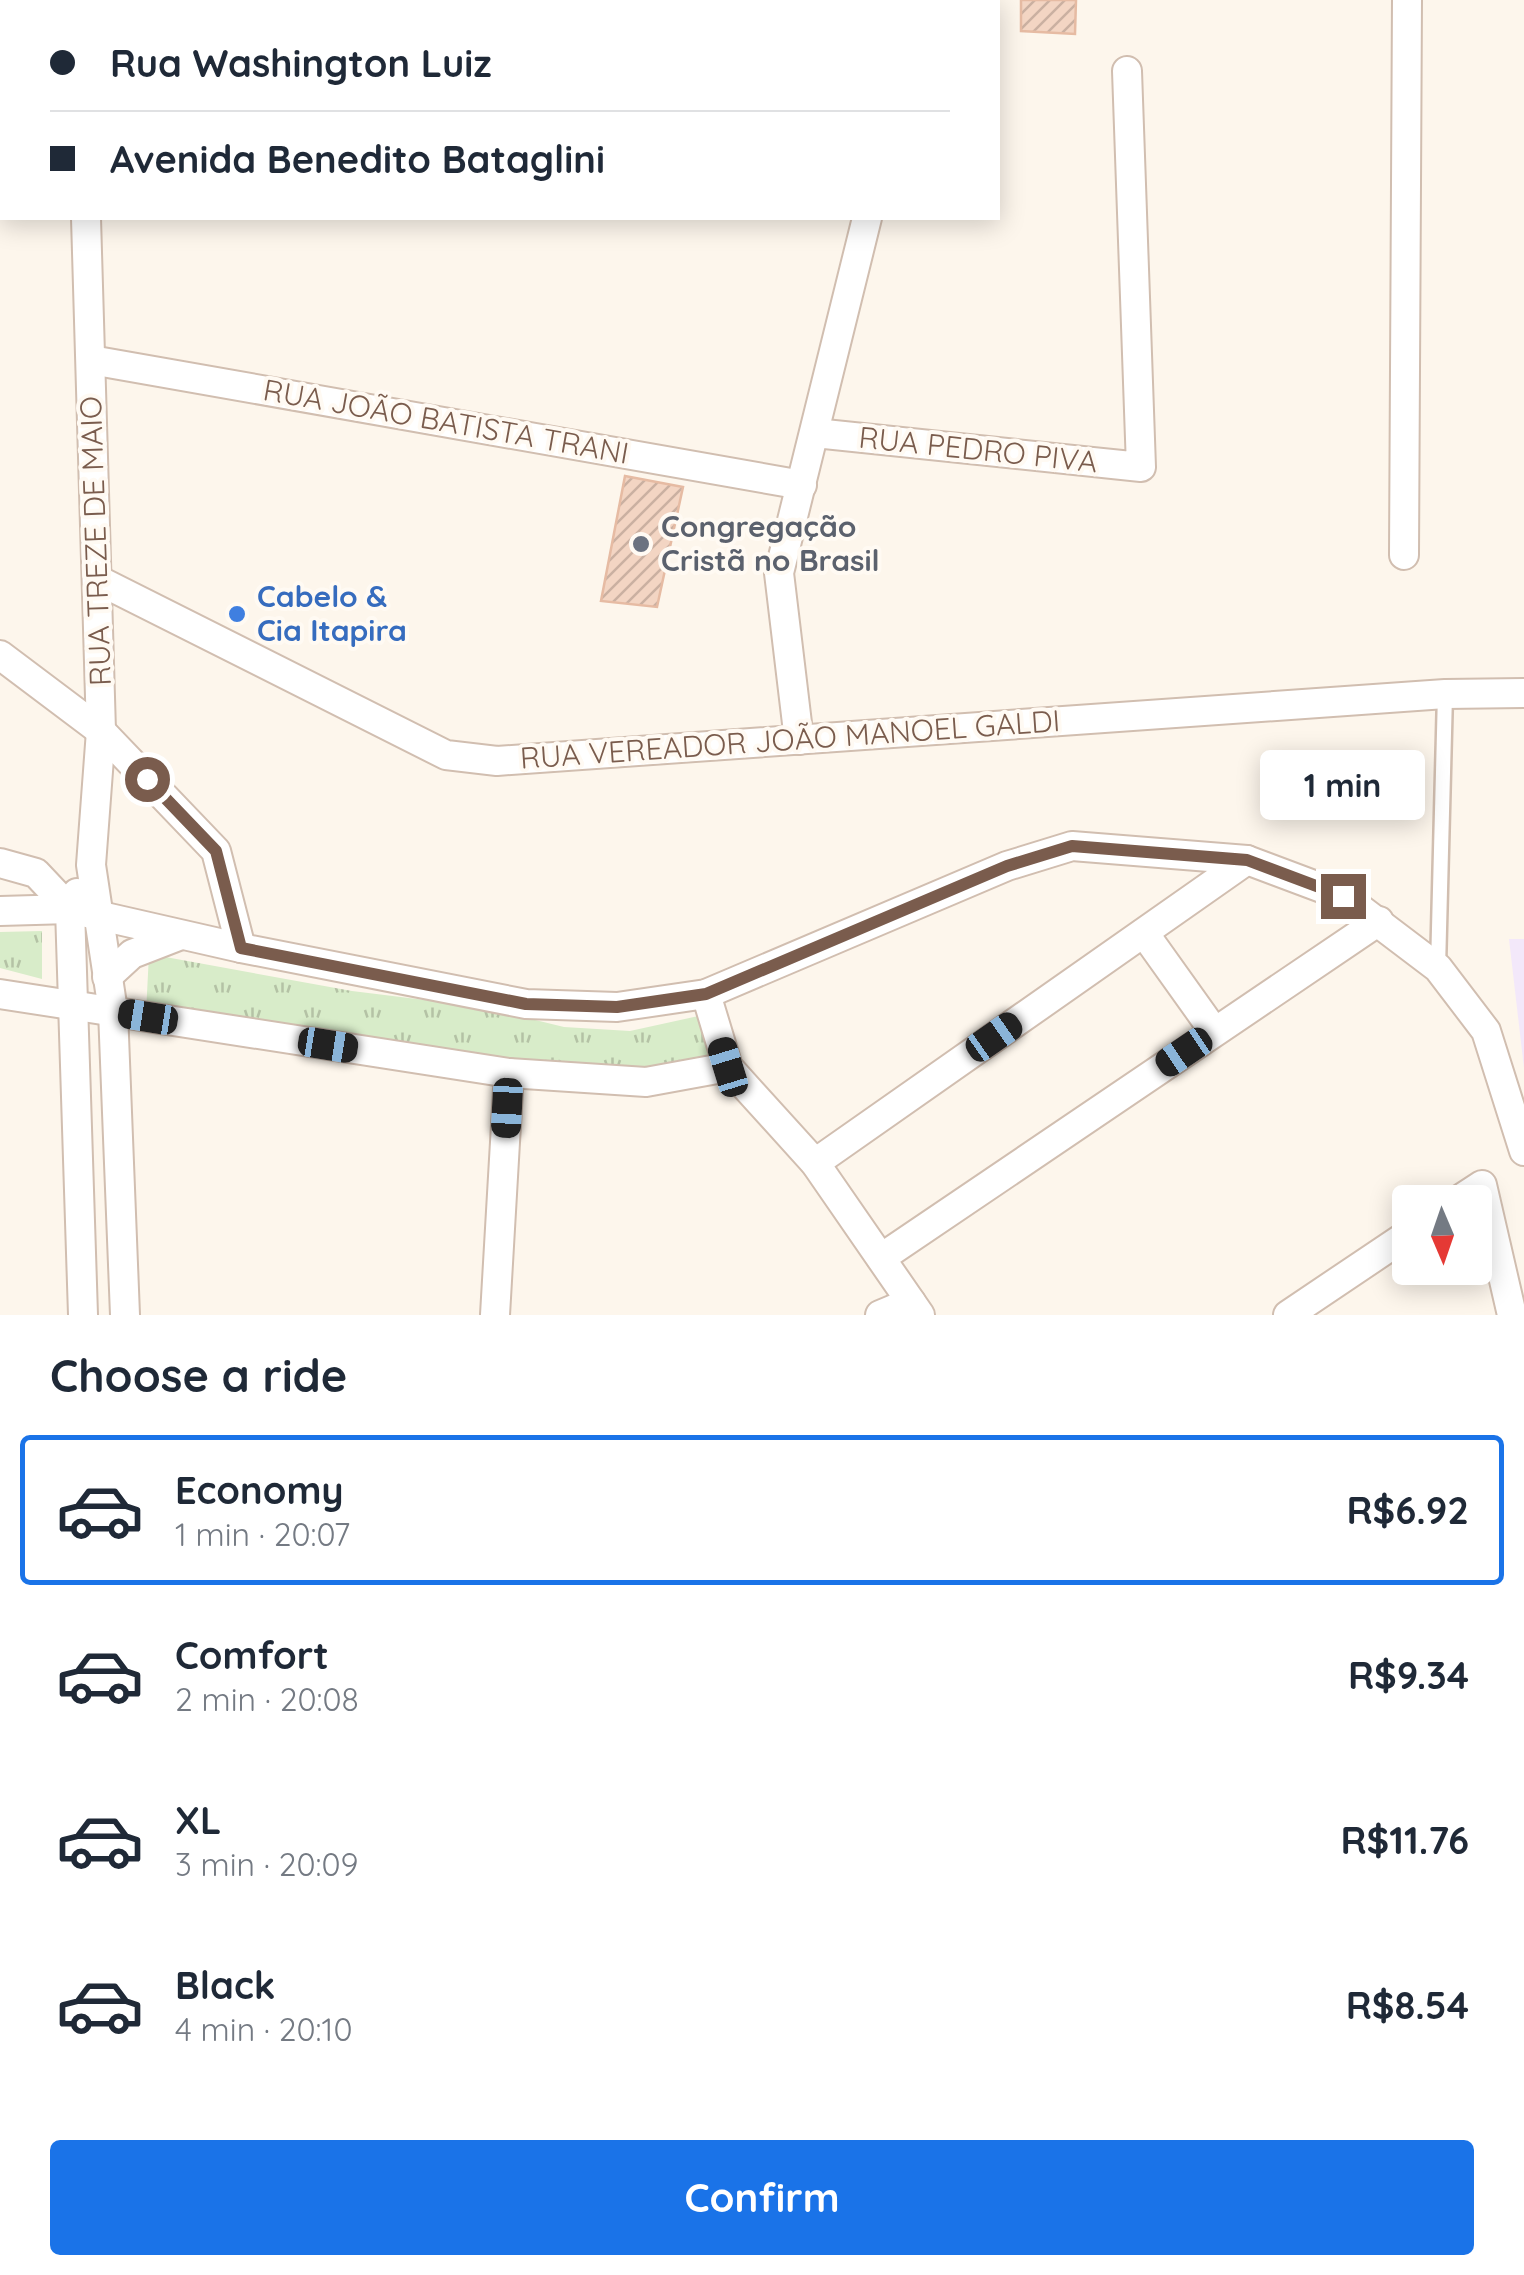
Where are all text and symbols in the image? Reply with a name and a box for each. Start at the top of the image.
text: Rua Washington Luiz [110,39,492,87]
text: Avenida Benedito Bataglini [110,135,605,183]
street label: RUA JOÃO BATISTA TRANI [260,370,632,472]
street label: RUA TREZE DE MAIO [71,395,119,687]
street label: RUA PEDRO PIVA [857,418,1099,480]
place label: Congregação Cristã no Brasil [661,507,880,579]
marker: Congregação Cristã no Brasil [630,533,652,555]
place label: Cabelo & Cia Itapira [257,577,407,649]
marker: Cabelo & Cia Itapira [226,603,248,625]
street label: RUA VEREADOR JOÃO MANOEL GALDI [519,701,1061,777]
callout: 1 min [1260,751,1426,821]
route start [125,757,170,802]
text: 1 min [1304,765,1381,805]
route end [1321,874,1366,919]
car [116,997,180,1037]
car [961,1008,1027,1066]
car [1151,1023,1217,1081]
car [296,1025,360,1065]
car [705,1034,751,1100]
car [490,1077,524,1139]
north arrow [1392,1185,1492,1285]
map controls [1392,1185,1492,1285]
text: Choose a ride [50,1347,347,1403]
icon: car [55,1465,145,1555]
text: Economy [175,1466,344,1514]
text: R$6.92 [1347,1486,1469,1534]
text: 1 min · 20:07 [175,1514,350,1554]
icon: car [55,1630,145,1720]
text: Comfort [175,1631,329,1679]
text: R$9.34 [1348,1651,1469,1699]
text: 2 min · 20:08 [175,1679,359,1719]
icon: car [55,1795,145,1885]
text: XL [175,1796,221,1844]
text: R$11.76 [1340,1816,1469,1864]
text: 3 min · 20:09 [175,1844,358,1884]
icon: car [55,1960,145,2050]
text: Black [175,1961,275,2009]
text: R$8.54 [1346,1981,1469,2029]
text: 4 min · 20:10 [175,2009,352,2049]
button: Confirm [50,2140,1474,2255]

